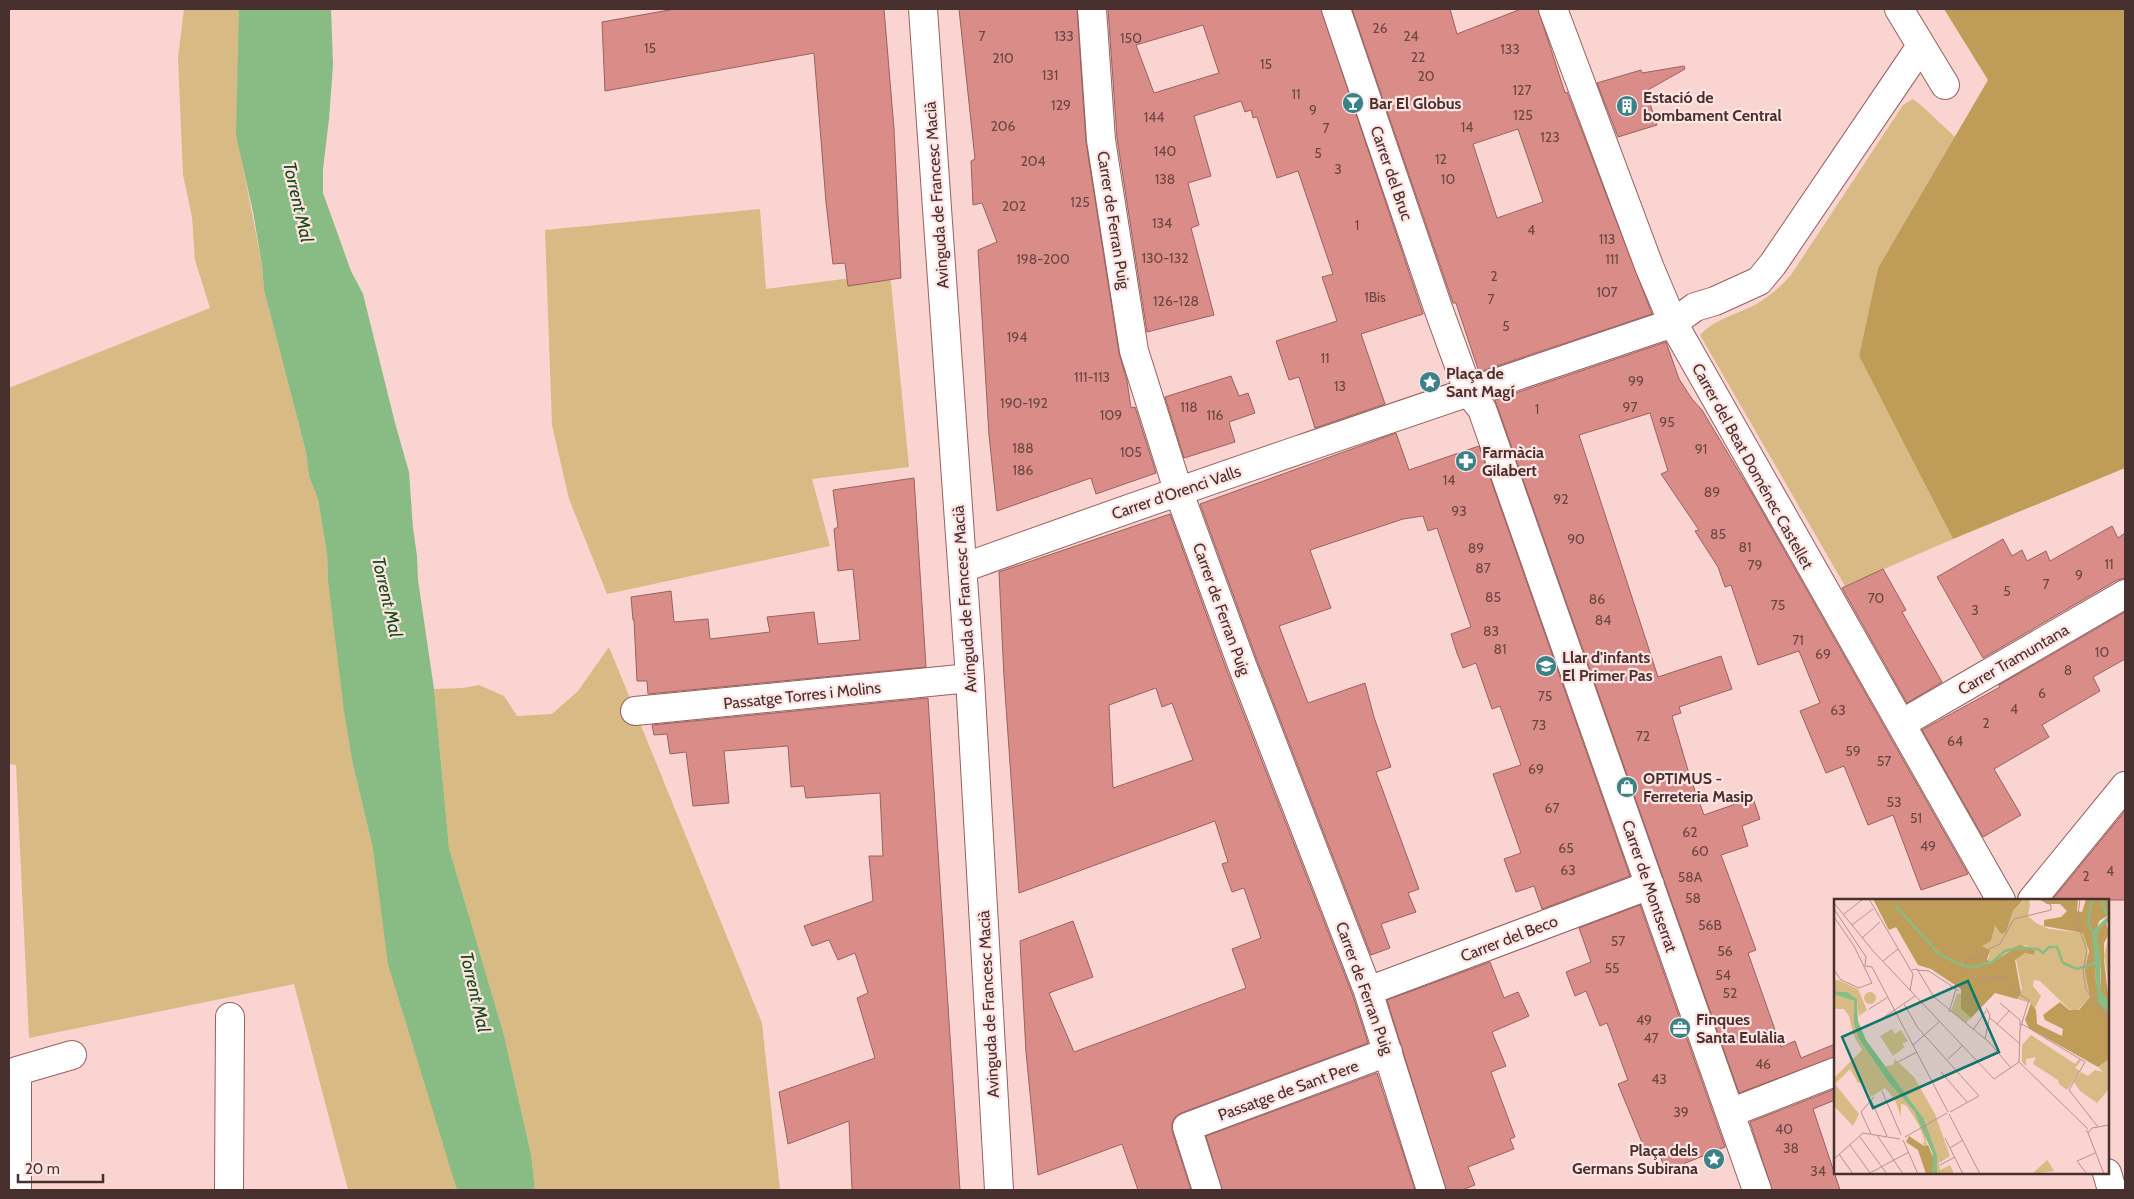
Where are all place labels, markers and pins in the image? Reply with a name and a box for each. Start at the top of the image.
place label: Estació de bombament Central [1643,88,1782,125]
bar icon: Bar El Globus [1341,91,1365,115]
place label: Bar El Globus [1369,94,1461,113]
building icon: Estació de bombament Central [1615,94,1639,118]
place label: Plaça de Sant Magí [1446,364,1515,401]
place icon: Plaça de Sant Magí [1418,370,1442,394]
place label: Farmàcia Gilabert [1482,443,1544,480]
pharmacy icon: Farmàcia Gilabert [1454,449,1478,473]
place label: Llar d'infants El Primer Pas [1562,648,1653,685]
school or university icon: Llar d'infants El Primer Pas [1534,654,1558,678]
place label: OPTIMUS - Ferreteria Masip [1643,769,1753,806]
shop icon: OPTIMUS - Ferreteria Masip [1615,775,1639,799]
place label: Finques Santa Eulàlia [1696,1010,1785,1047]
office icon: Finques Santa Eulàlia [1668,1016,1692,1040]
place label: Plaça dels Germans Subirana [1572,1141,1698,1178]
place icon: Plaça dels Germans Subirana [1702,1147,1726,1171]

